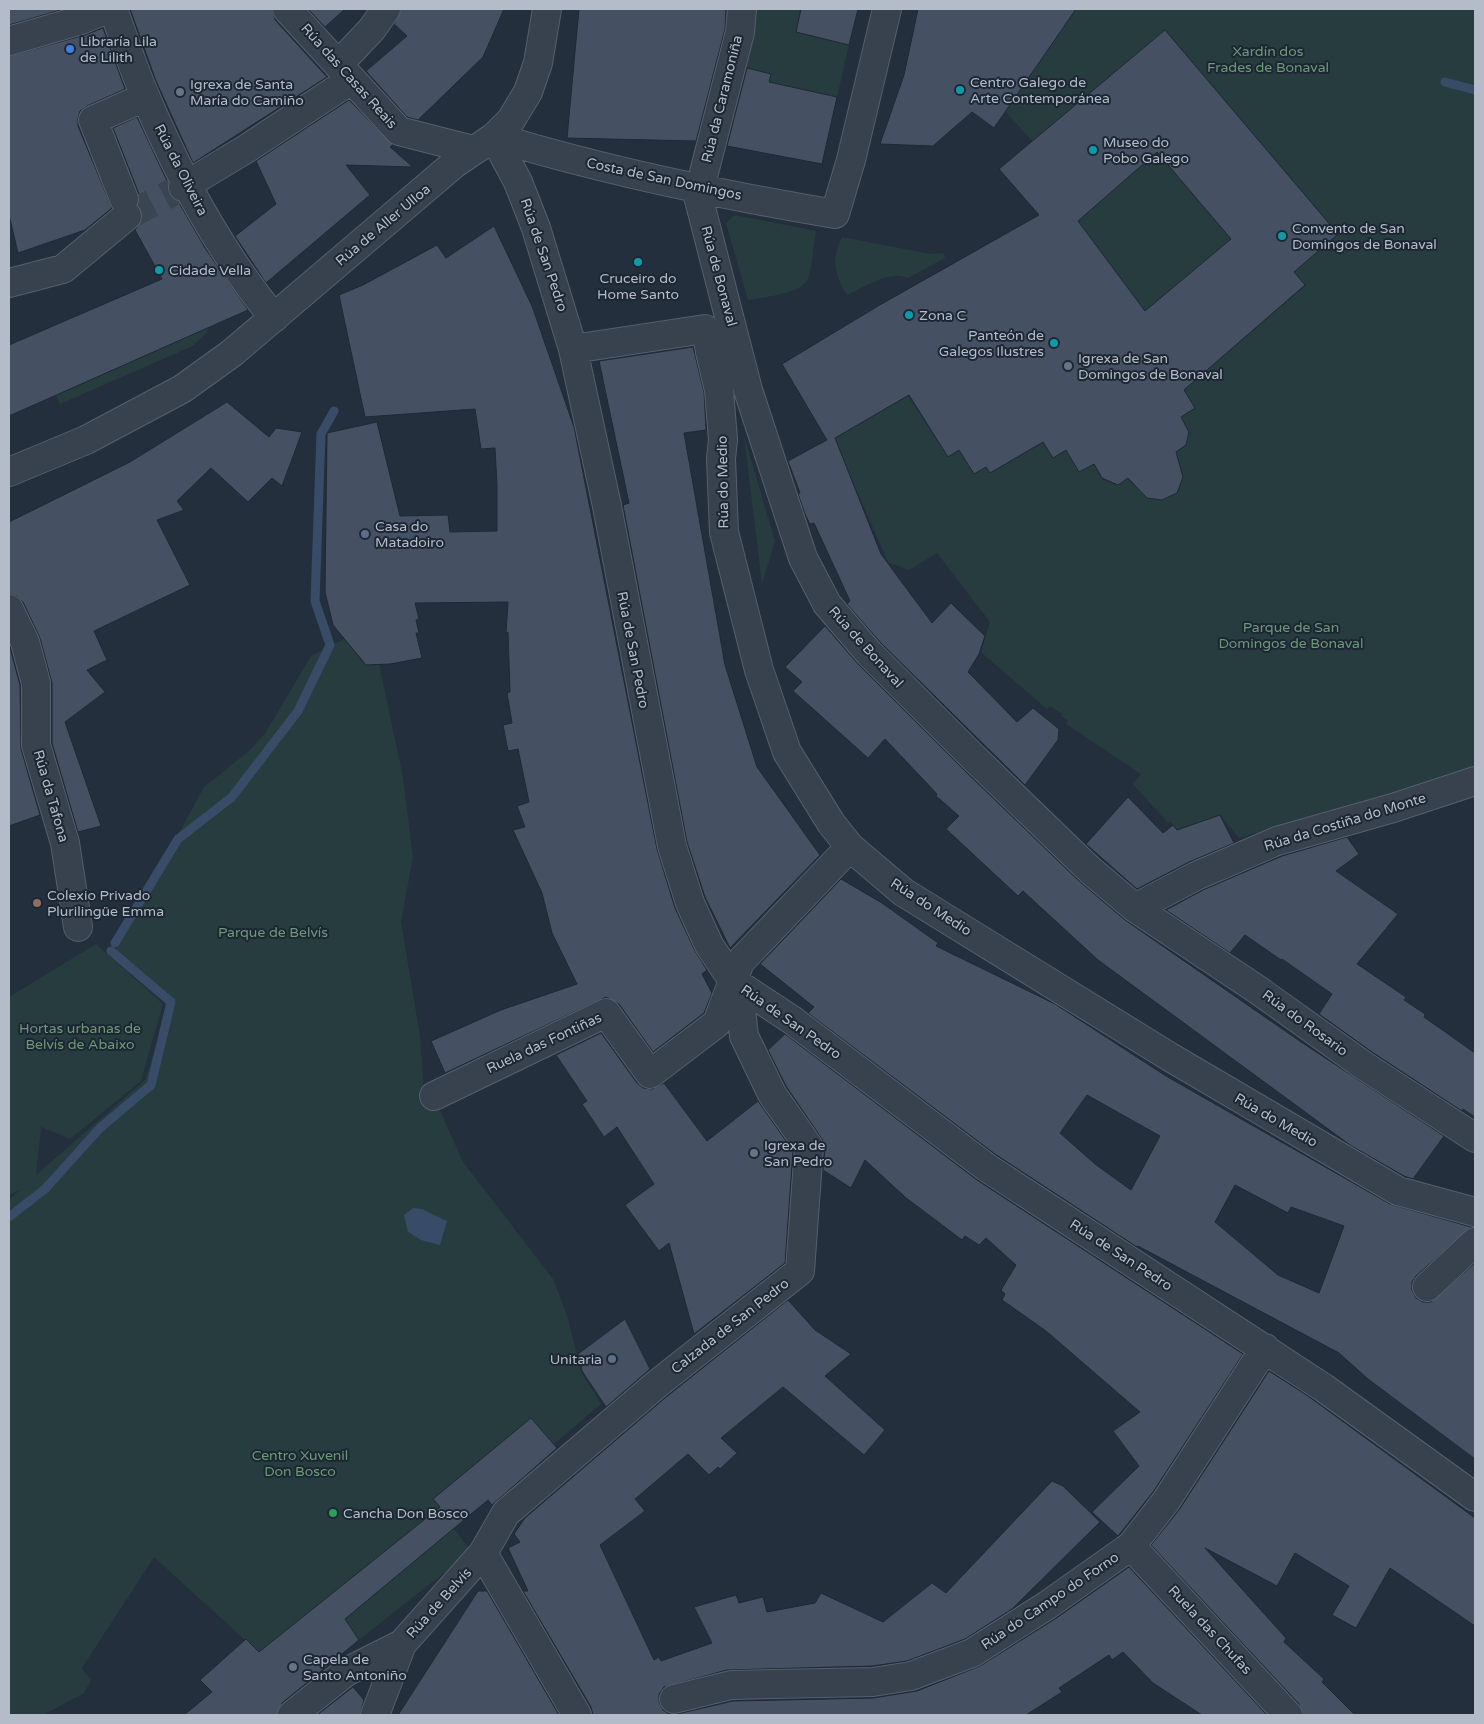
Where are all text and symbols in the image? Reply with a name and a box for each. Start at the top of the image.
street label: Rúa das Casas Reais [297,20,401,132]
place label: Libraría Lila de Lilith [80,33,157,66]
street label: Rúa da Caramoniña [698,33,746,165]
marker: Libraría Lila de Lilith [64,43,76,55]
park label: Xardín dos Frades de Bonaval [1207,43,1329,76]
place label: Centro Galego de Arte Contemporánea [970,74,1110,107]
place label: Igrexa de Santa María do Camiño [190,76,304,109]
marker: Centro Galego de Arte Contemporánea [954,84,966,96]
marker: Igrexa de Santa María do Camiño [174,86,186,98]
street label: Rúa da Oliveira [151,121,211,219]
place label: Museo do Pobo Galego [1103,134,1189,167]
marker: Museo do Pobo Galego [1087,144,1099,156]
street label: Costa de San Domingos [585,154,743,204]
street label: Rúa de Aller Ulloa [332,180,434,270]
street label: Rúa de San Pedro [517,196,571,314]
place label: Convento de San Domingos de Bonaval [1292,220,1437,253]
street label: Rúa de Bonaval [697,224,741,328]
marker: Convento de San Domingos de Bonaval [1276,230,1288,242]
marker: Cruceiro do Home Santo [632,256,644,268]
place label: Cidade Vella [169,262,251,279]
marker: Cidade Vella [153,264,165,276]
place label: Cruceiro do Home Santo [597,270,679,303]
place label: Zona C [919,307,966,324]
marker: Zona C [903,309,915,321]
place label: Panteón de Galegos Ilustres [939,327,1044,360]
marker: Panteón de Galegos Ilustres [1048,337,1060,349]
place label: Igrexa de San Domingos de Bonaval [1078,350,1223,383]
marker: Igrexa de San Domingos de Bonaval [1062,360,1074,372]
street label: Rúa do Medio [714,435,732,529]
place label: Casa do Matadoiro [375,518,444,551]
marker: Casa do Matadoiro [359,528,371,540]
street label: Rúa de San Pedro [613,590,653,710]
street label: Rúa de Bonaval [825,603,907,691]
park label: Parque de San Domingos de Bonaval [1219,619,1363,652]
street label: Rúa da Tafona [30,748,72,844]
street label: Rúa da Costiña do Monte [1262,789,1428,855]
street label: Rúa do Medio [887,875,975,939]
place label: Colexio Privado Plurilingüe Emma [47,887,164,920]
marker: Colexio Privado Plurilingüe Emma [31,897,43,909]
park label: Parque de Belvís [218,924,328,941]
street label: Rúa de San Pedro [738,981,844,1063]
street label: Rúa do Rosario [1259,986,1351,1060]
street label: Ruela das Fontiñas [484,1009,605,1077]
park label: Hortas urbanas de Belvís de Abaixo [19,1020,141,1053]
street label: Rúa do Medio [1231,1089,1321,1151]
place label: Igrexa de San Pedro [764,1137,832,1170]
marker: Igrexa de San Pedro [748,1147,760,1159]
street label: Rúa de San Pedro [1067,1216,1175,1294]
street label: Calzada de San Pedro [668,1275,792,1377]
place label: Unitaria [550,1351,602,1368]
marker: Unitaria [606,1353,618,1365]
park label: Centro Xuvenil Don Bosco [252,1447,348,1480]
place label: Cancha Don Bosco [343,1505,468,1522]
marker: Cancha Don Bosco [327,1507,339,1519]
street label: Rúa do Campo do Forno [978,1549,1122,1653]
street label: Rúa de Belvís [403,1564,475,1642]
street label: Ruela das Chufas [1165,1582,1256,1678]
place label: Capela de Santo Antoniño [303,1651,407,1684]
marker: Capela de Santo Antoniño [287,1661,299,1673]

